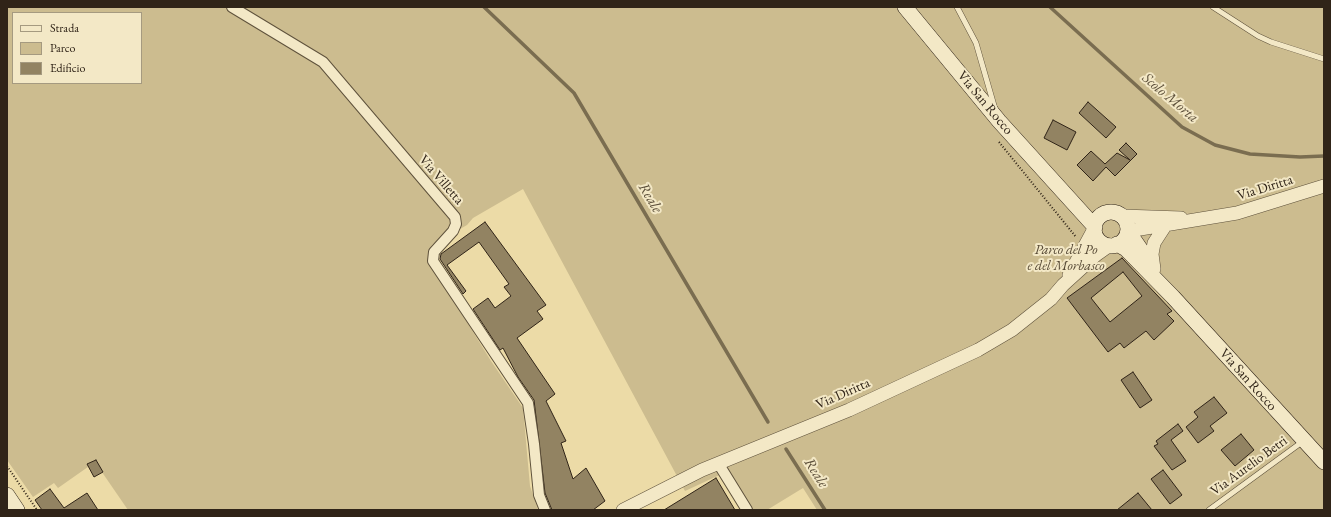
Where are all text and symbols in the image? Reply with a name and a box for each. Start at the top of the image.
legend [12,12,142,84]
text: Strada [50,20,79,36]
text: Parco [50,40,75,56]
text: Edificio [50,60,85,76]
street label: Via San Rocco [954,68,1016,138]
water label: Scolo Morta [1138,69,1202,127]
street label: Via Villetta [415,152,467,208]
street label: Via Diritta [1235,172,1295,204]
water label: Reale [634,180,666,216]
park label: Parco del Po e del Morbasco [1027,242,1105,274]
street label: Via San Rocco [1216,345,1280,415]
street label: Via Diritta [813,375,873,413]
street label: Via Aurelio Betri [1207,433,1291,499]
water label: Reale [800,455,832,491]

